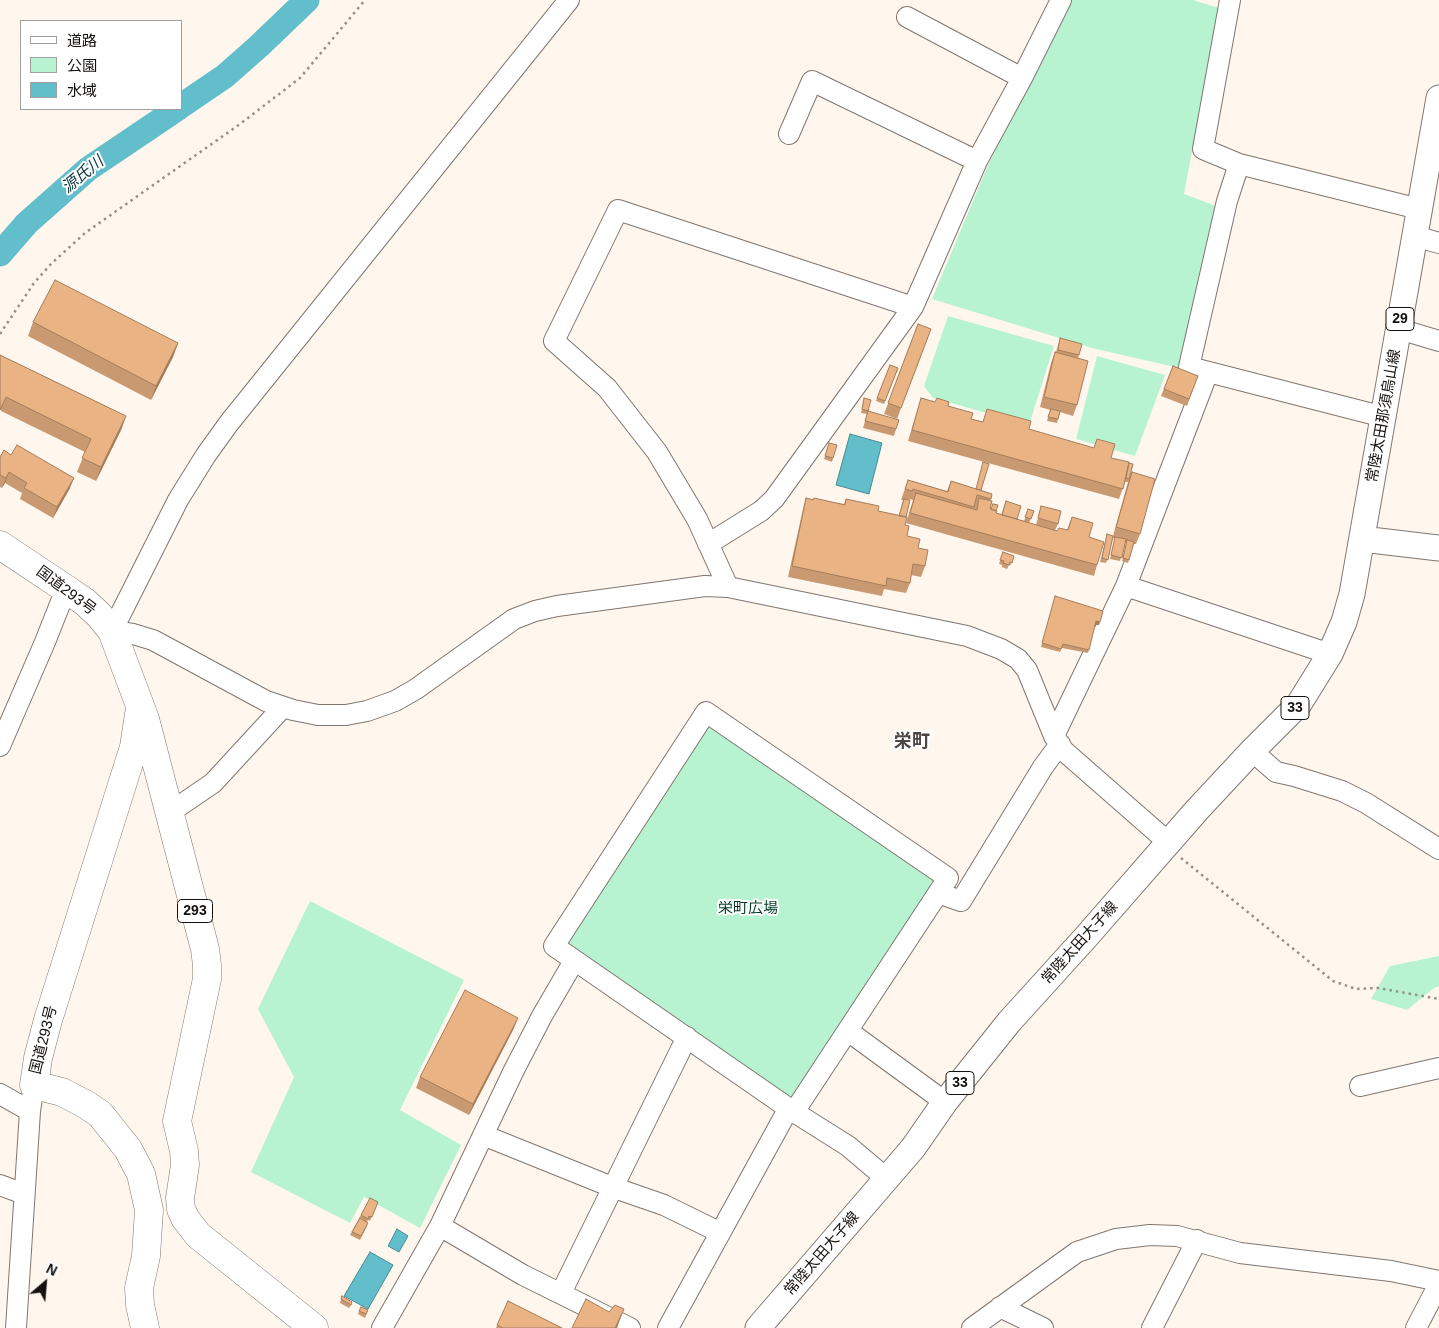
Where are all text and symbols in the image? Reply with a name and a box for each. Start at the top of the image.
legend [20,20,182,110]
text: 道路 [67,32,97,49]
text: 公園 [67,57,97,74]
text: 水域 [67,82,97,99]
water label: 源氏川 [58,152,108,198]
road number: 29 [1386,308,1414,330]
street label: 常陸太田那須烏山線 [1363,348,1405,484]
street label: 国道293号 [33,563,99,619]
road number: 33 [1281,696,1309,720]
district label: 栄町 [894,731,930,753]
street label: 常陸太田大子線 [1038,898,1122,988]
road number: 293 [178,899,212,922]
park label: 栄町広場 [718,900,778,918]
street label: 国道293号 [27,1004,61,1076]
road number: 33 [946,1072,974,1094]
street label: 常陸太田大子線 [781,1208,863,1300]
north arrow [20,1258,70,1308]
text: N [44,1260,60,1279]

